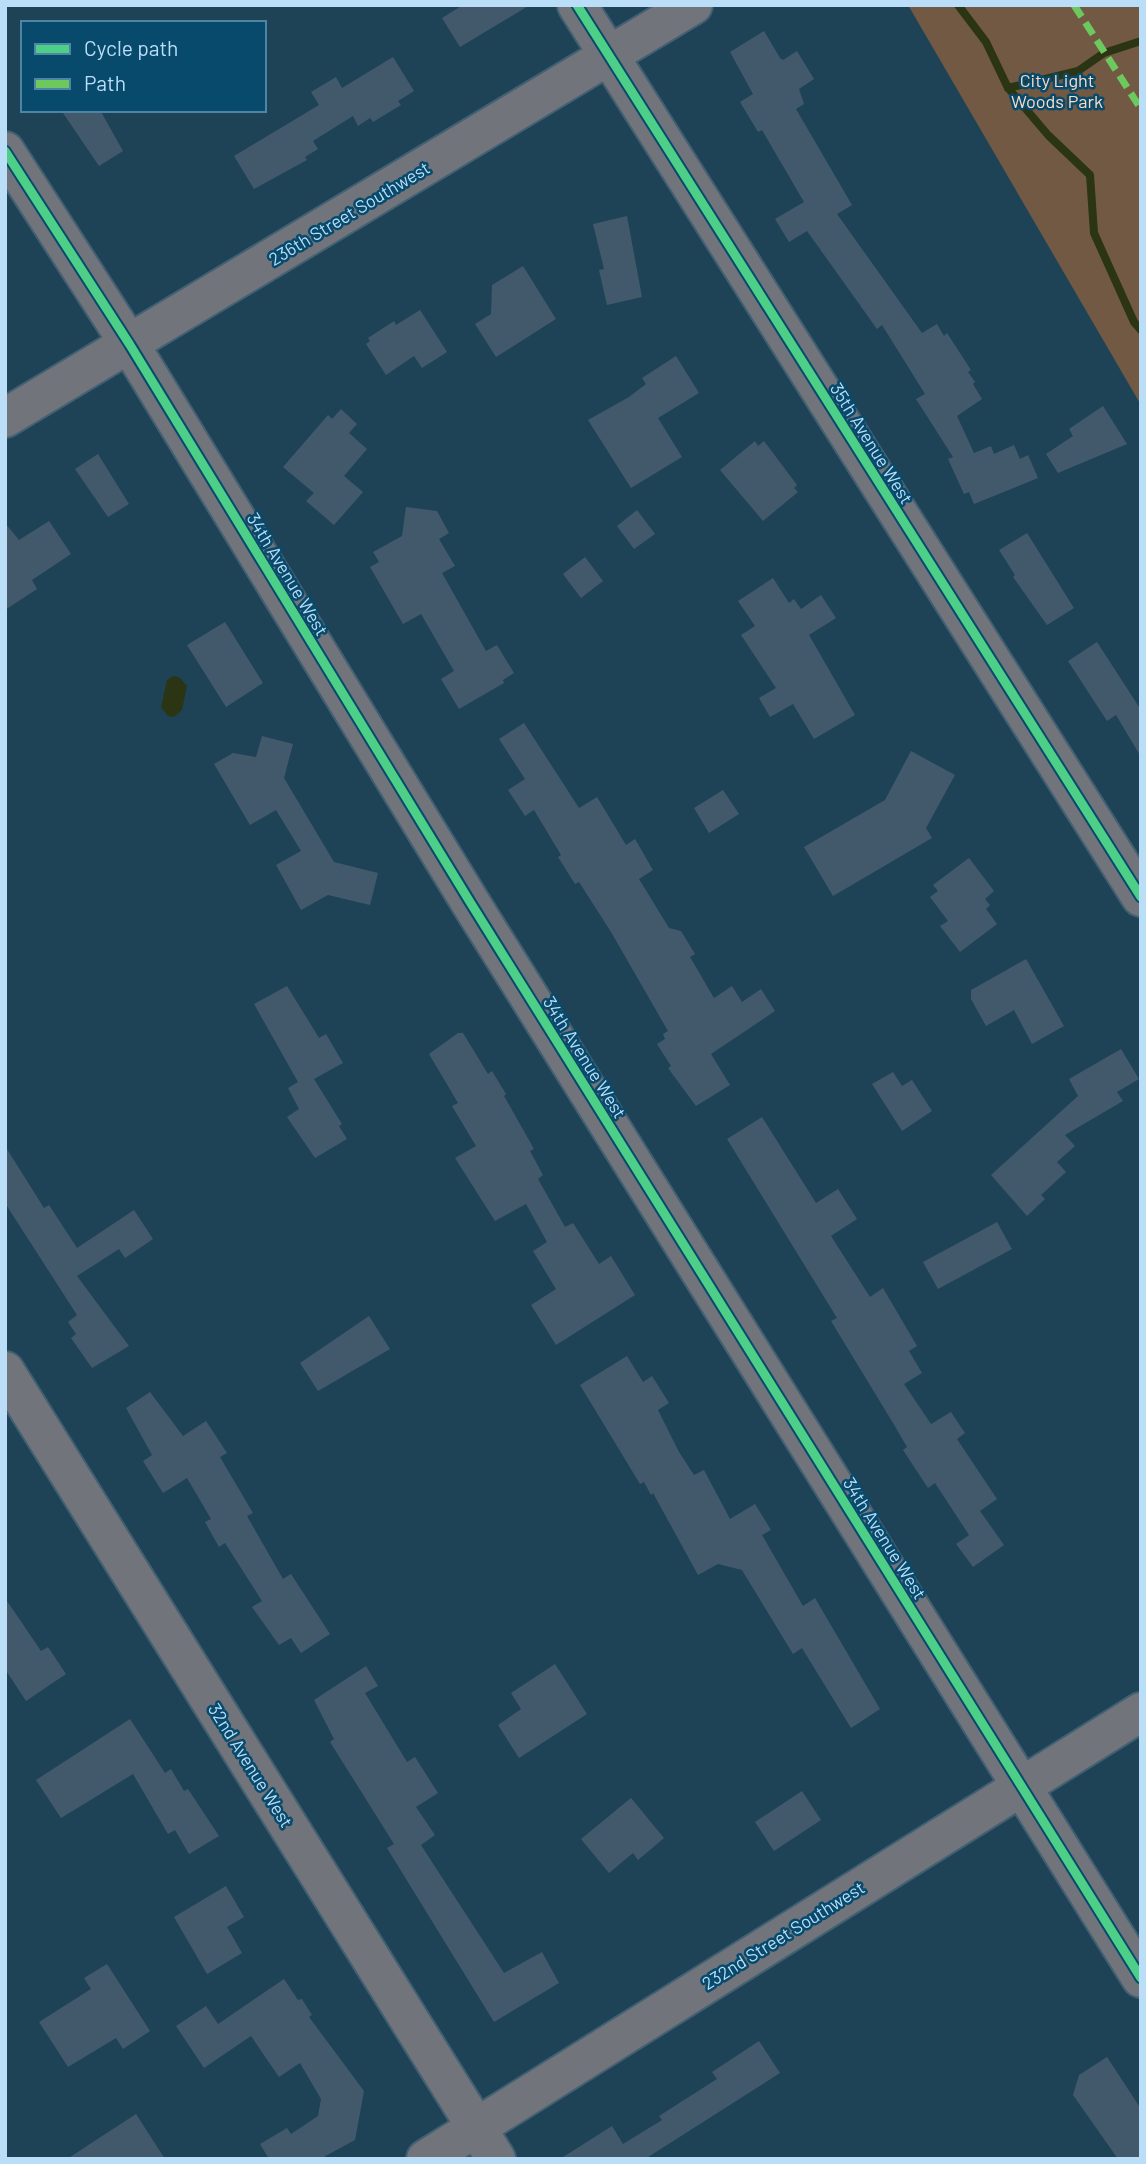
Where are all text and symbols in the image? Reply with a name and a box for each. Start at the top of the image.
legend [21,21,266,112]
text: Cycle path [84,35,178,60]
park label: City Light Woods Park [1011,69,1103,112]
text: Path [84,70,126,95]
street label: 236th Street Southwest [264,156,434,270]
street label: 35th Avenue West [826,378,918,508]
street label: 34th Avenue West [243,509,333,639]
street label: 34th Avenue West [539,992,631,1122]
street label: 34th Avenue West [839,1473,931,1603]
street label: 32nd Avenue West [204,1699,298,1831]
street label: 232nd Street Southwest [698,1876,868,1994]

